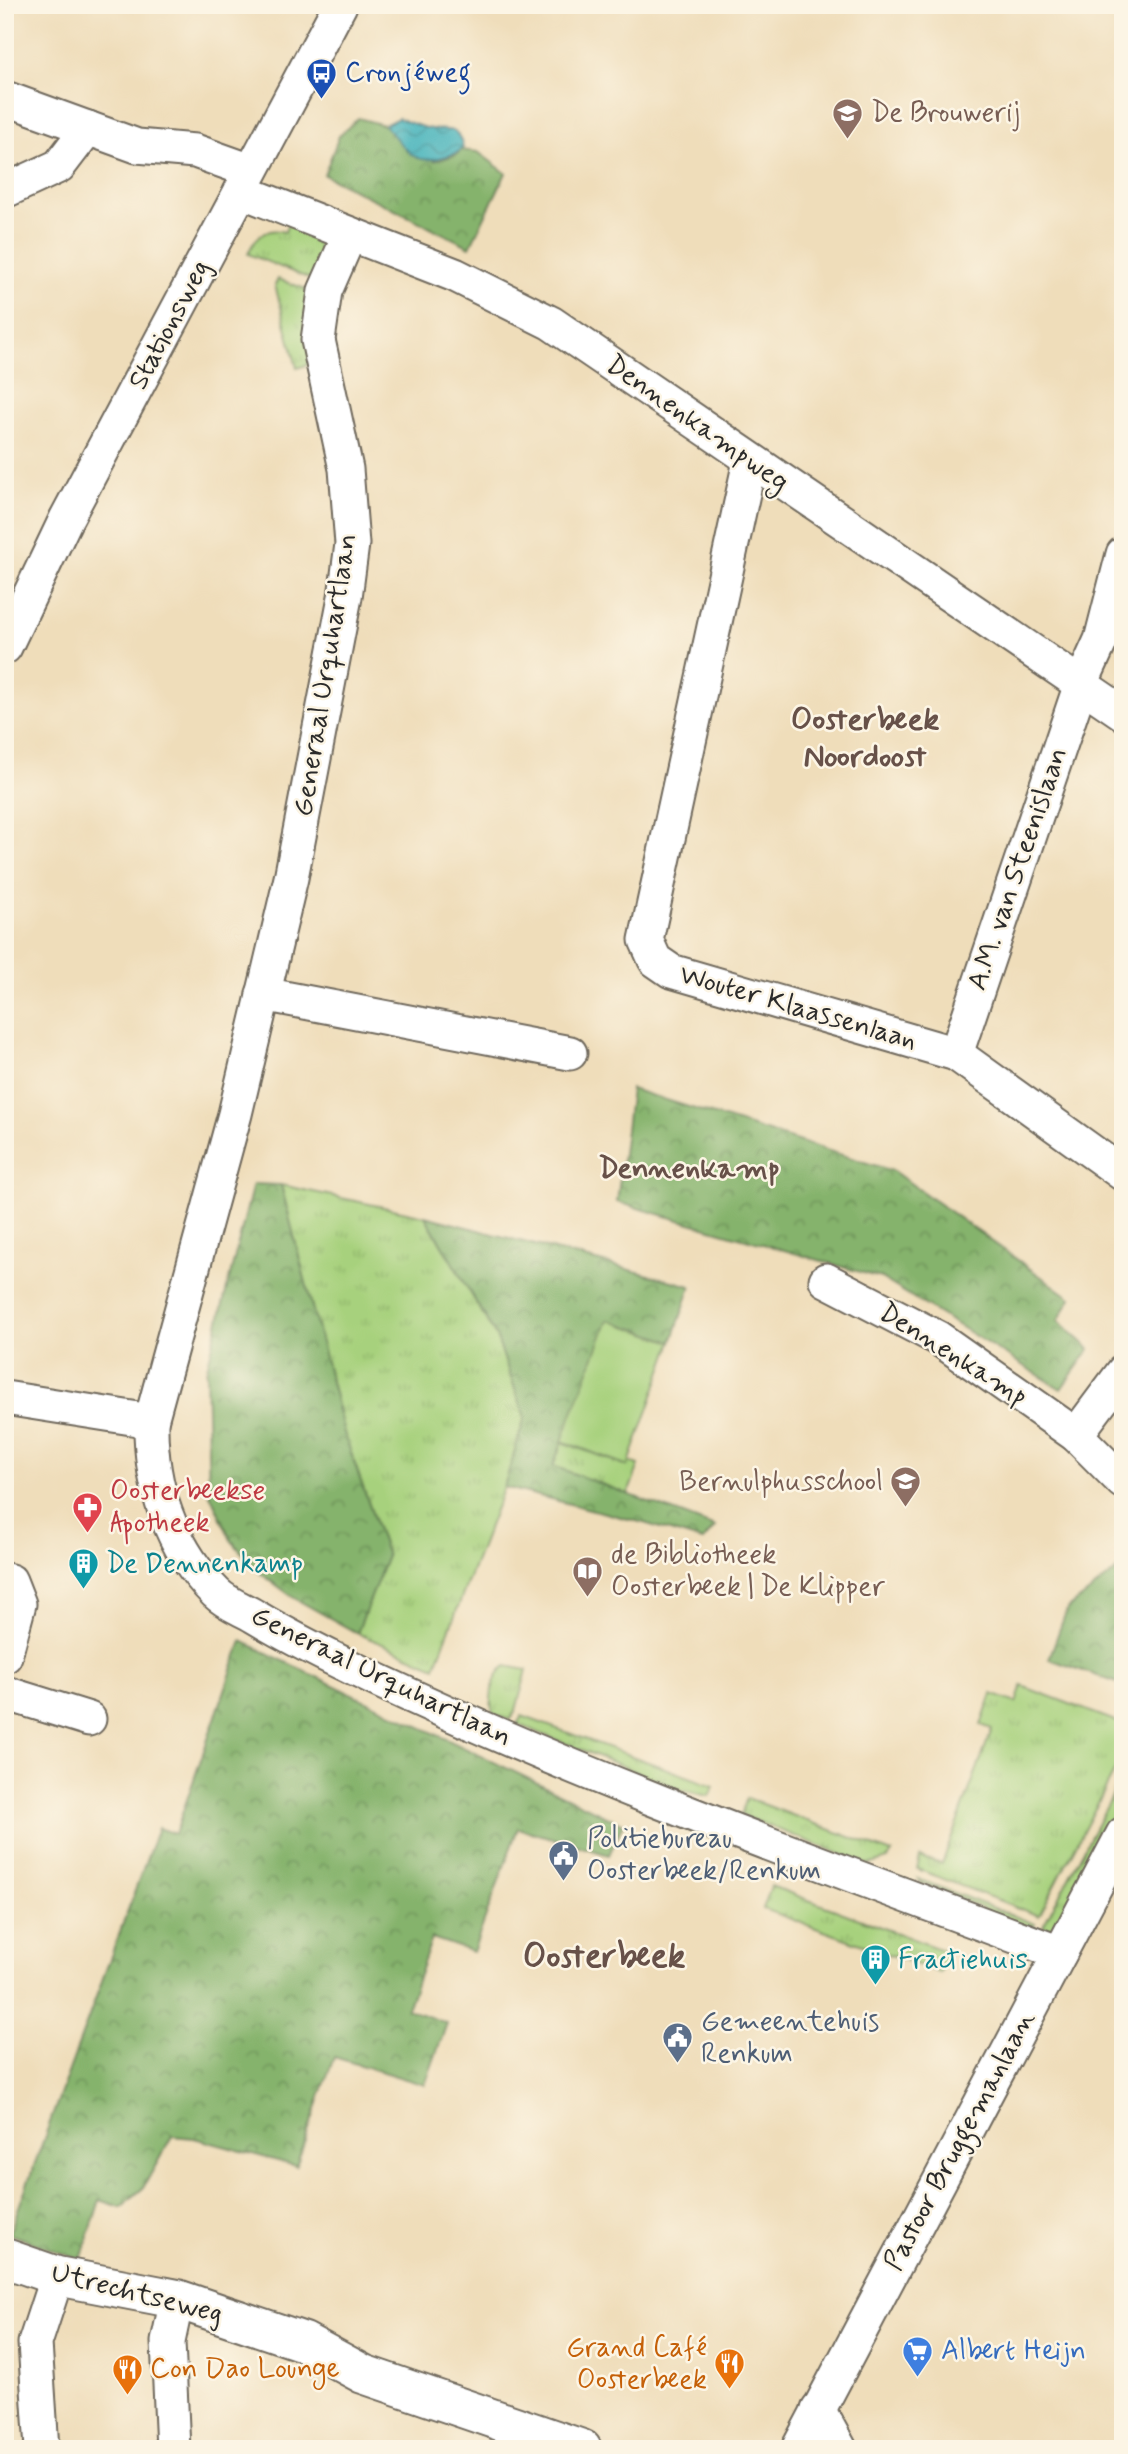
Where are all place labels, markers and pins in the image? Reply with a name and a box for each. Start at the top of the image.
place label: Cronjéweg [345,55,471,95]
bus stop icon: Cronjéweg [305,56,339,100]
place label: De Brouwerij [871,95,1020,132]
school or university icon: De Brouwerij [831,96,865,140]
place label: Bernulphusschool [679,1464,883,1501]
school or university icon: Bernulphusschool [889,1465,923,1509]
place label: Oosterbeekse Apotheek [110,1473,265,1545]
pharmacy icon: Oosterbeekse Apotheek [70,1490,104,1534]
place label: de Bibliotheek Oosterbeek | De Klipper [611,1537,886,1606]
place label: De Dennenkamp [106,1546,303,1583]
building icon: De Dennenkamp [66,1547,100,1591]
library icon: de Bibliotheek Oosterbeek | De Klipper [571,1554,605,1598]
place label: Politiebureau Oosterbeek/Renkum [587,1821,821,1890]
public building icon: Politiebureau Oosterbeek/Renkum [547,1838,581,1882]
place label: Fractiehuis [898,1942,1028,1979]
building icon: Fractiehuis [858,1943,892,1987]
place label: Gemeentehuis Renkum [701,2004,879,2073]
public building icon: Gemeentehuis Renkum [661,2021,695,2065]
place label: Grand Café Oosterbeek [566,2330,707,2399]
place label: Albert Heijn [941,2333,1086,2370]
supermarket icon: Albert Heijn [901,2334,935,2378]
restaurant icon: Grand Café Oosterbeek [713,2347,747,2391]
place label: Con Dao Lounge [150,2351,340,2390]
restaurant icon: Con Dao Lounge [110,2352,144,2396]

